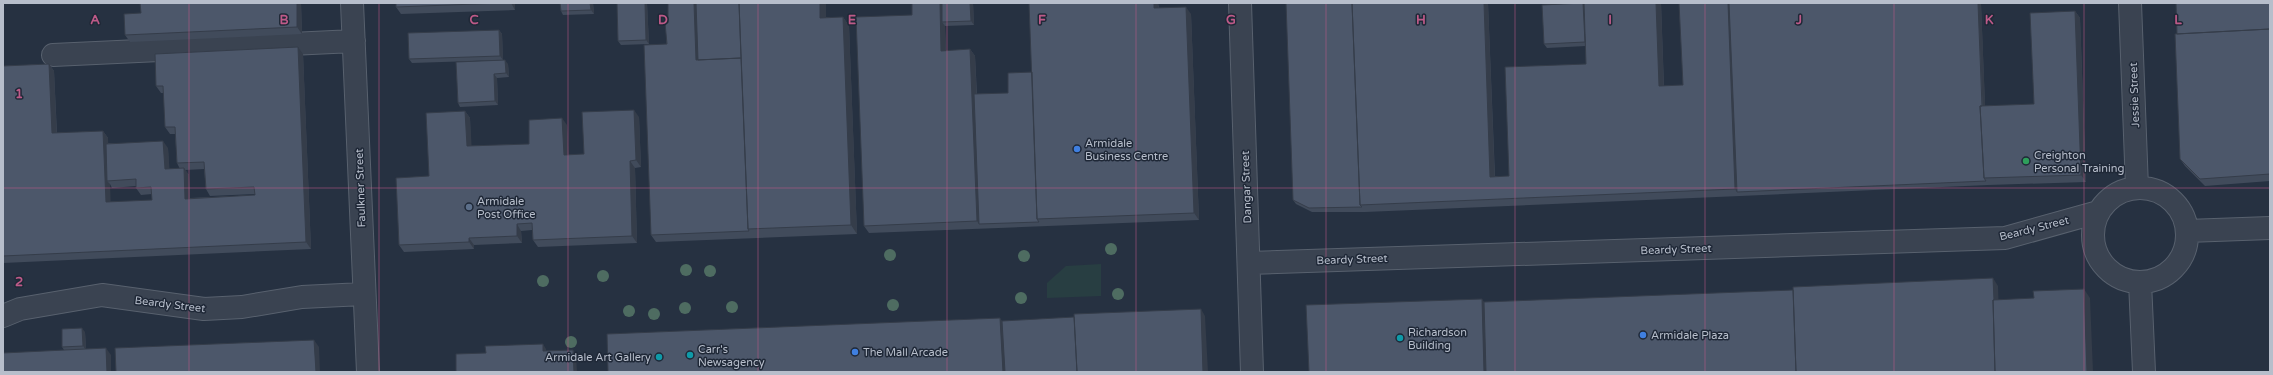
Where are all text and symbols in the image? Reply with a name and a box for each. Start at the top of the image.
text: A [90,12,100,28]
text: B [279,12,289,28]
text: C [469,12,479,28]
text: D [658,12,668,28]
text: E [848,12,856,28]
text: F [1038,12,1046,28]
text: G [1226,12,1236,28]
text: H [1416,12,1426,28]
text: I [1608,12,1612,28]
text: J [1795,12,1802,28]
text: K [1985,12,1994,28]
text: L [2174,12,2182,28]
street label: Jessie Street [2127,62,2142,128]
text: 1 [15,86,23,102]
place label: Armidale Business Centre [1085,137,1168,163]
marker: Armidale Business Centre [1072,144,1082,154]
street label: Faulkner Street [353,148,368,228]
place label: Creighton Personal Training [2034,149,2124,175]
street label: Dangar Street [1239,150,1254,224]
marker: Creighton Personal Training [2021,156,2031,166]
place label: Armidale Post Office [477,195,536,221]
marker: Armidale Post Office [464,202,474,212]
street label: Beardy Street [1998,214,2070,243]
street label: Beardy Street [1640,242,1712,257]
street label: Beardy Street [1316,252,1388,267]
text: 2 [15,274,23,290]
street label: Beardy Street [134,294,206,315]
place label: Richardson Building [1408,326,1467,352]
place label: Armidale Plaza [1651,329,1729,342]
marker: Armidale Plaza [1638,330,1648,340]
marker: Richardson Building [1395,333,1405,343]
place label: Carr's Newsagency [698,343,765,369]
place label: The Mall Arcade [863,346,948,359]
marker: The Mall Arcade [850,347,860,357]
marker: Carr's Newsagency [685,350,695,360]
place label: Armidale Art Gallery [545,351,651,364]
marker: Armidale Art Gallery [654,352,664,362]

